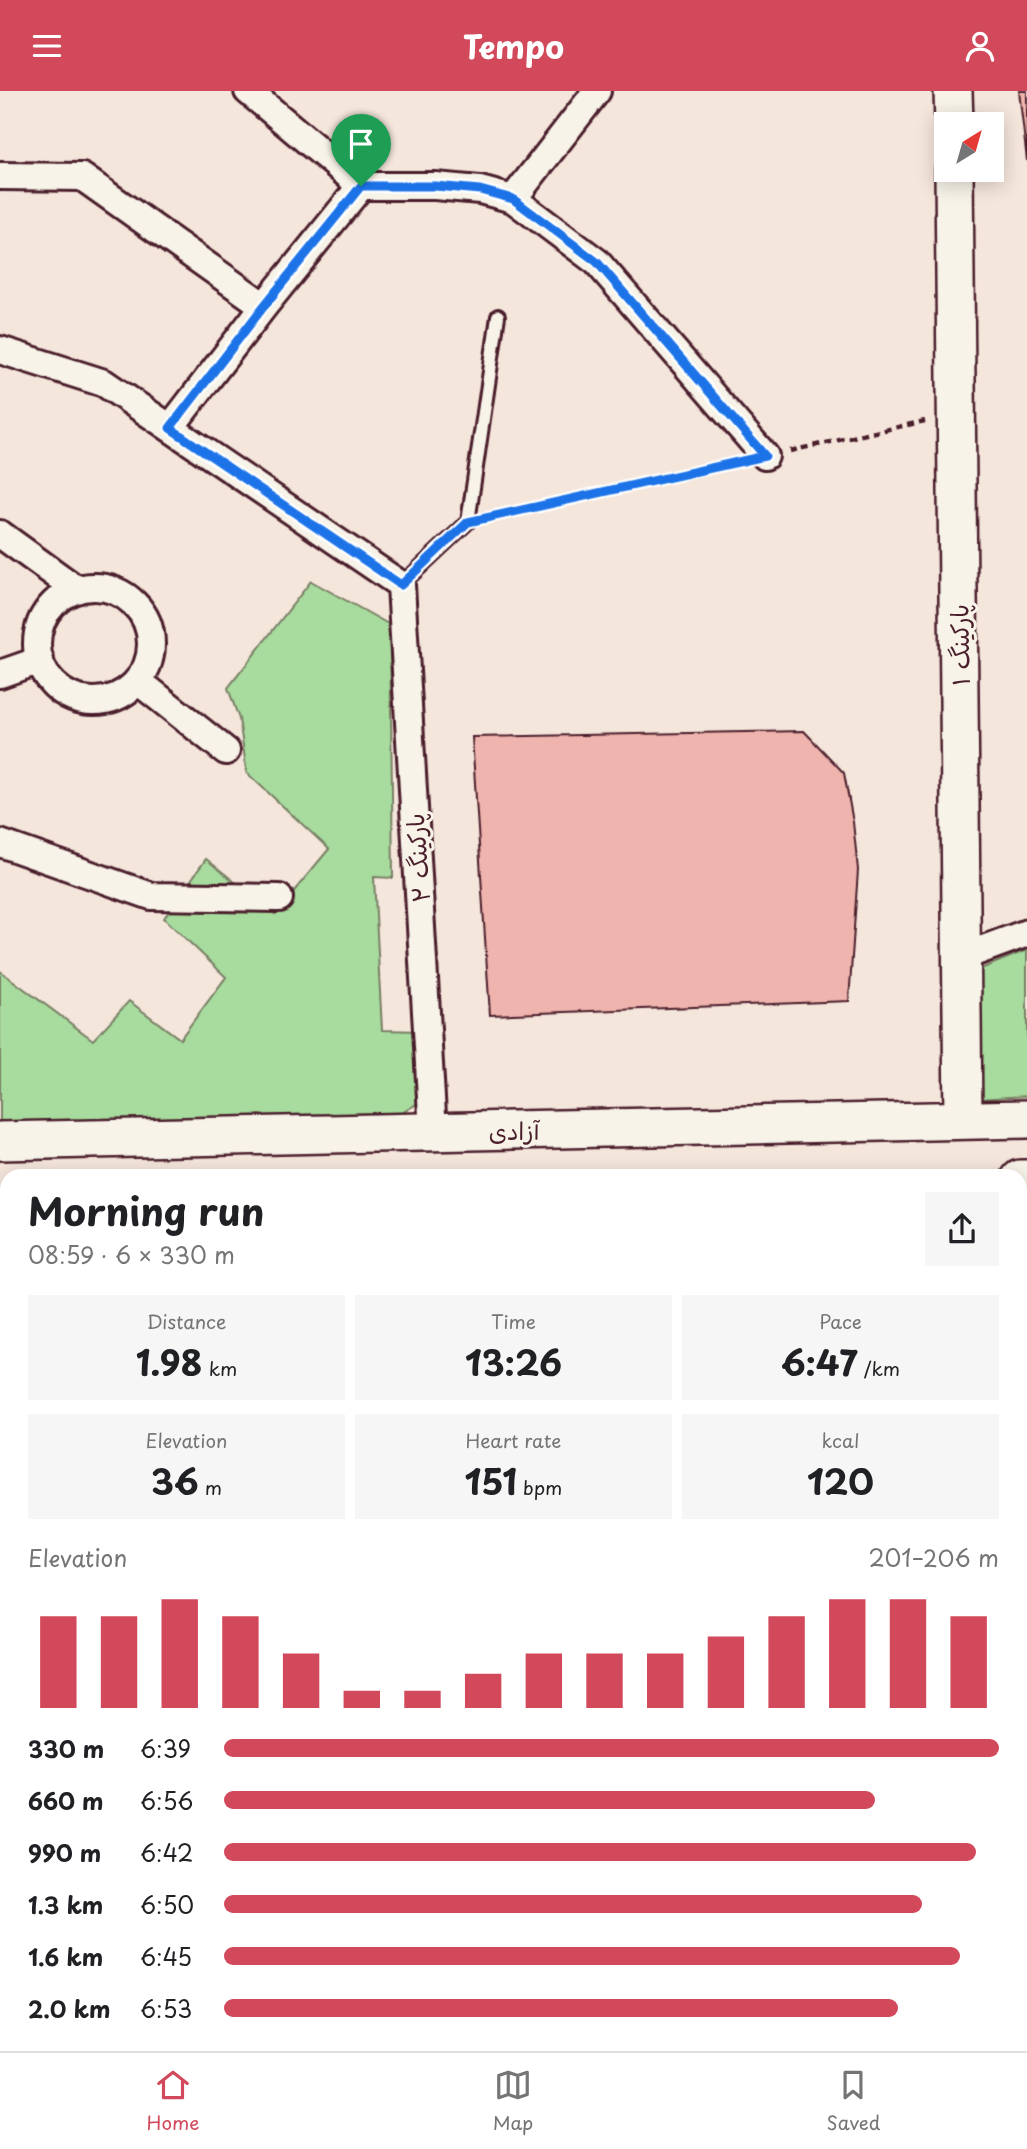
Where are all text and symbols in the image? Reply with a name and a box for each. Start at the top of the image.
text: Tempo [463,22,564,70]
icon: menu [28,27,66,65]
icon: person [961,27,999,65]
north arrow [934,112,1004,182]
map controls [934,112,1004,182]
pin [331,114,391,186]
icon: arrive [342,125,380,163]
street label: پارکینگ ۱ [940,604,978,686]
street label: پارکینگ ۲ [396,812,438,904]
street label: آزادی [488,1112,541,1148]
text: Morning run [28,1182,264,1239]
button: share [925,1192,999,1266]
text: 08:59 · 6 × 330 m [28,1237,235,1272]
text: Distance [147,1307,226,1335]
text: Time [491,1307,536,1335]
text: Pace [819,1307,862,1335]
text: 1.98 [136,1335,203,1388]
text: 13:26 [465,1335,562,1388]
text: 6:47 [781,1335,858,1388]
text: km [203,1354,237,1382]
text: /km [858,1354,900,1382]
text: Elevation [146,1426,227,1454]
text: Heart rate [466,1426,561,1454]
text: kcal [822,1426,859,1454]
text: 36 [151,1454,199,1507]
text: 151 [465,1454,517,1507]
text: 120 [807,1454,874,1507]
text: m [199,1473,222,1501]
text: bpm [517,1473,562,1501]
text: Elevation [28,1540,127,1575]
text: 201–206 m [868,1540,999,1575]
text: 330 m [28,1731,104,1766]
text: 6:39 [140,1731,191,1766]
text: 660 m [28,1783,104,1818]
text: 6:56 [140,1783,193,1818]
text: 990 m [28,1835,101,1870]
text: 6:42 [140,1835,193,1870]
text: 1.3 km [28,1887,103,1922]
text: 6:50 [140,1887,194,1922]
text: 1.6 km [28,1939,103,1974]
text: 6:45 [140,1939,192,1974]
text: 2.0 km [28,1991,110,2026]
text: 6:53 [140,1991,192,2026]
tab: Home [147,2066,199,2136]
tab: Map [493,2066,533,2136]
tab: Saved [826,2066,880,2136]

